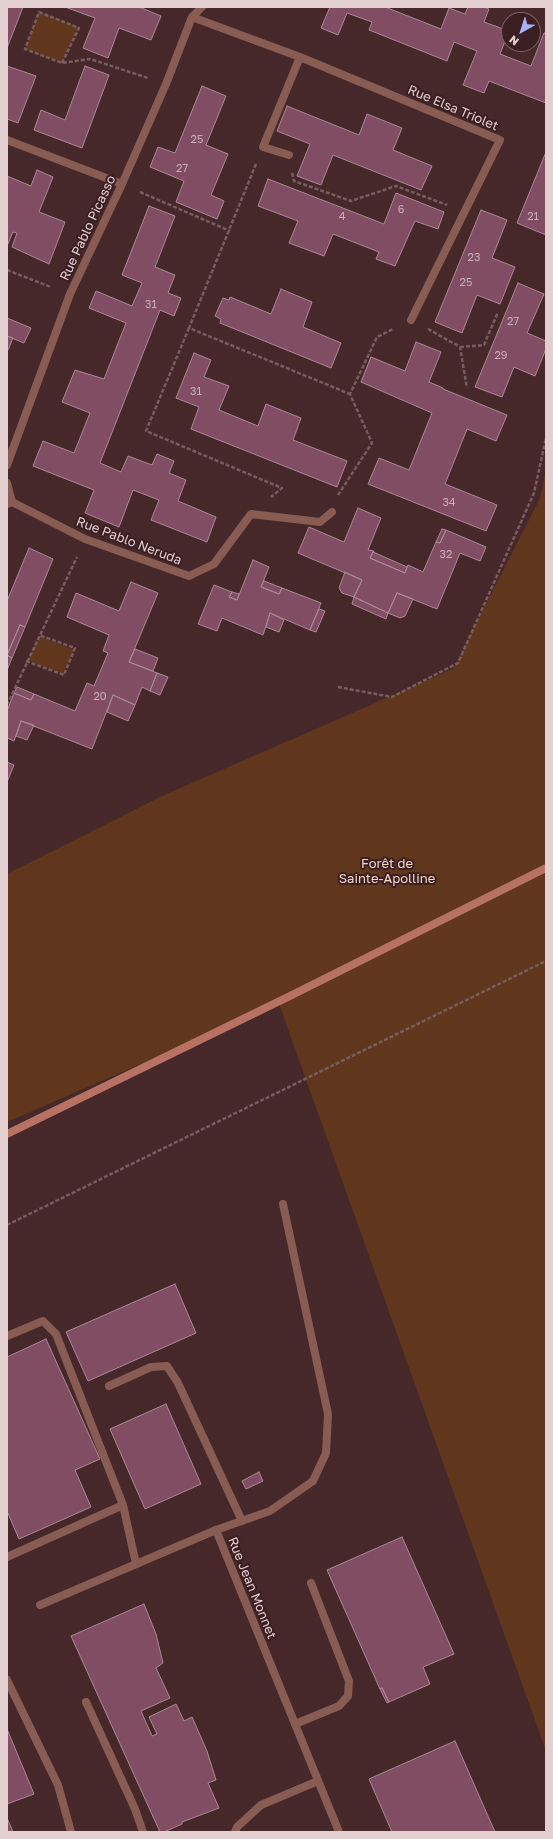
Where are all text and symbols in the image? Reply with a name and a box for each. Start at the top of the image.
north arrow [501,12,541,52]
text: N [506,33,521,49]
street label: Rue Elsa Triolet [405,82,501,134]
house number: 25 [191,133,203,147]
house number: 27 [176,162,188,176]
street label: Rue Pablo Picasso [57,173,119,283]
house number: 6 [398,203,404,217]
house number: 4 [339,210,345,224]
house number: 21 [527,210,539,224]
house number: 23 [468,251,480,265]
house number: 25 [460,276,472,290]
house number: 31 [145,298,157,312]
house number: 27 [507,315,519,329]
house number: 29 [494,349,508,363]
house number: 31 [190,385,202,399]
house number: 34 [442,496,456,510]
street label: Rue Pablo Neruda [74,514,184,568]
house number: 32 [440,548,452,562]
house number: 20 [93,690,107,704]
park label: Forêt de Sainte-Apolline [339,856,435,887]
street label: Rue Jean Monnet [224,1535,280,1641]

